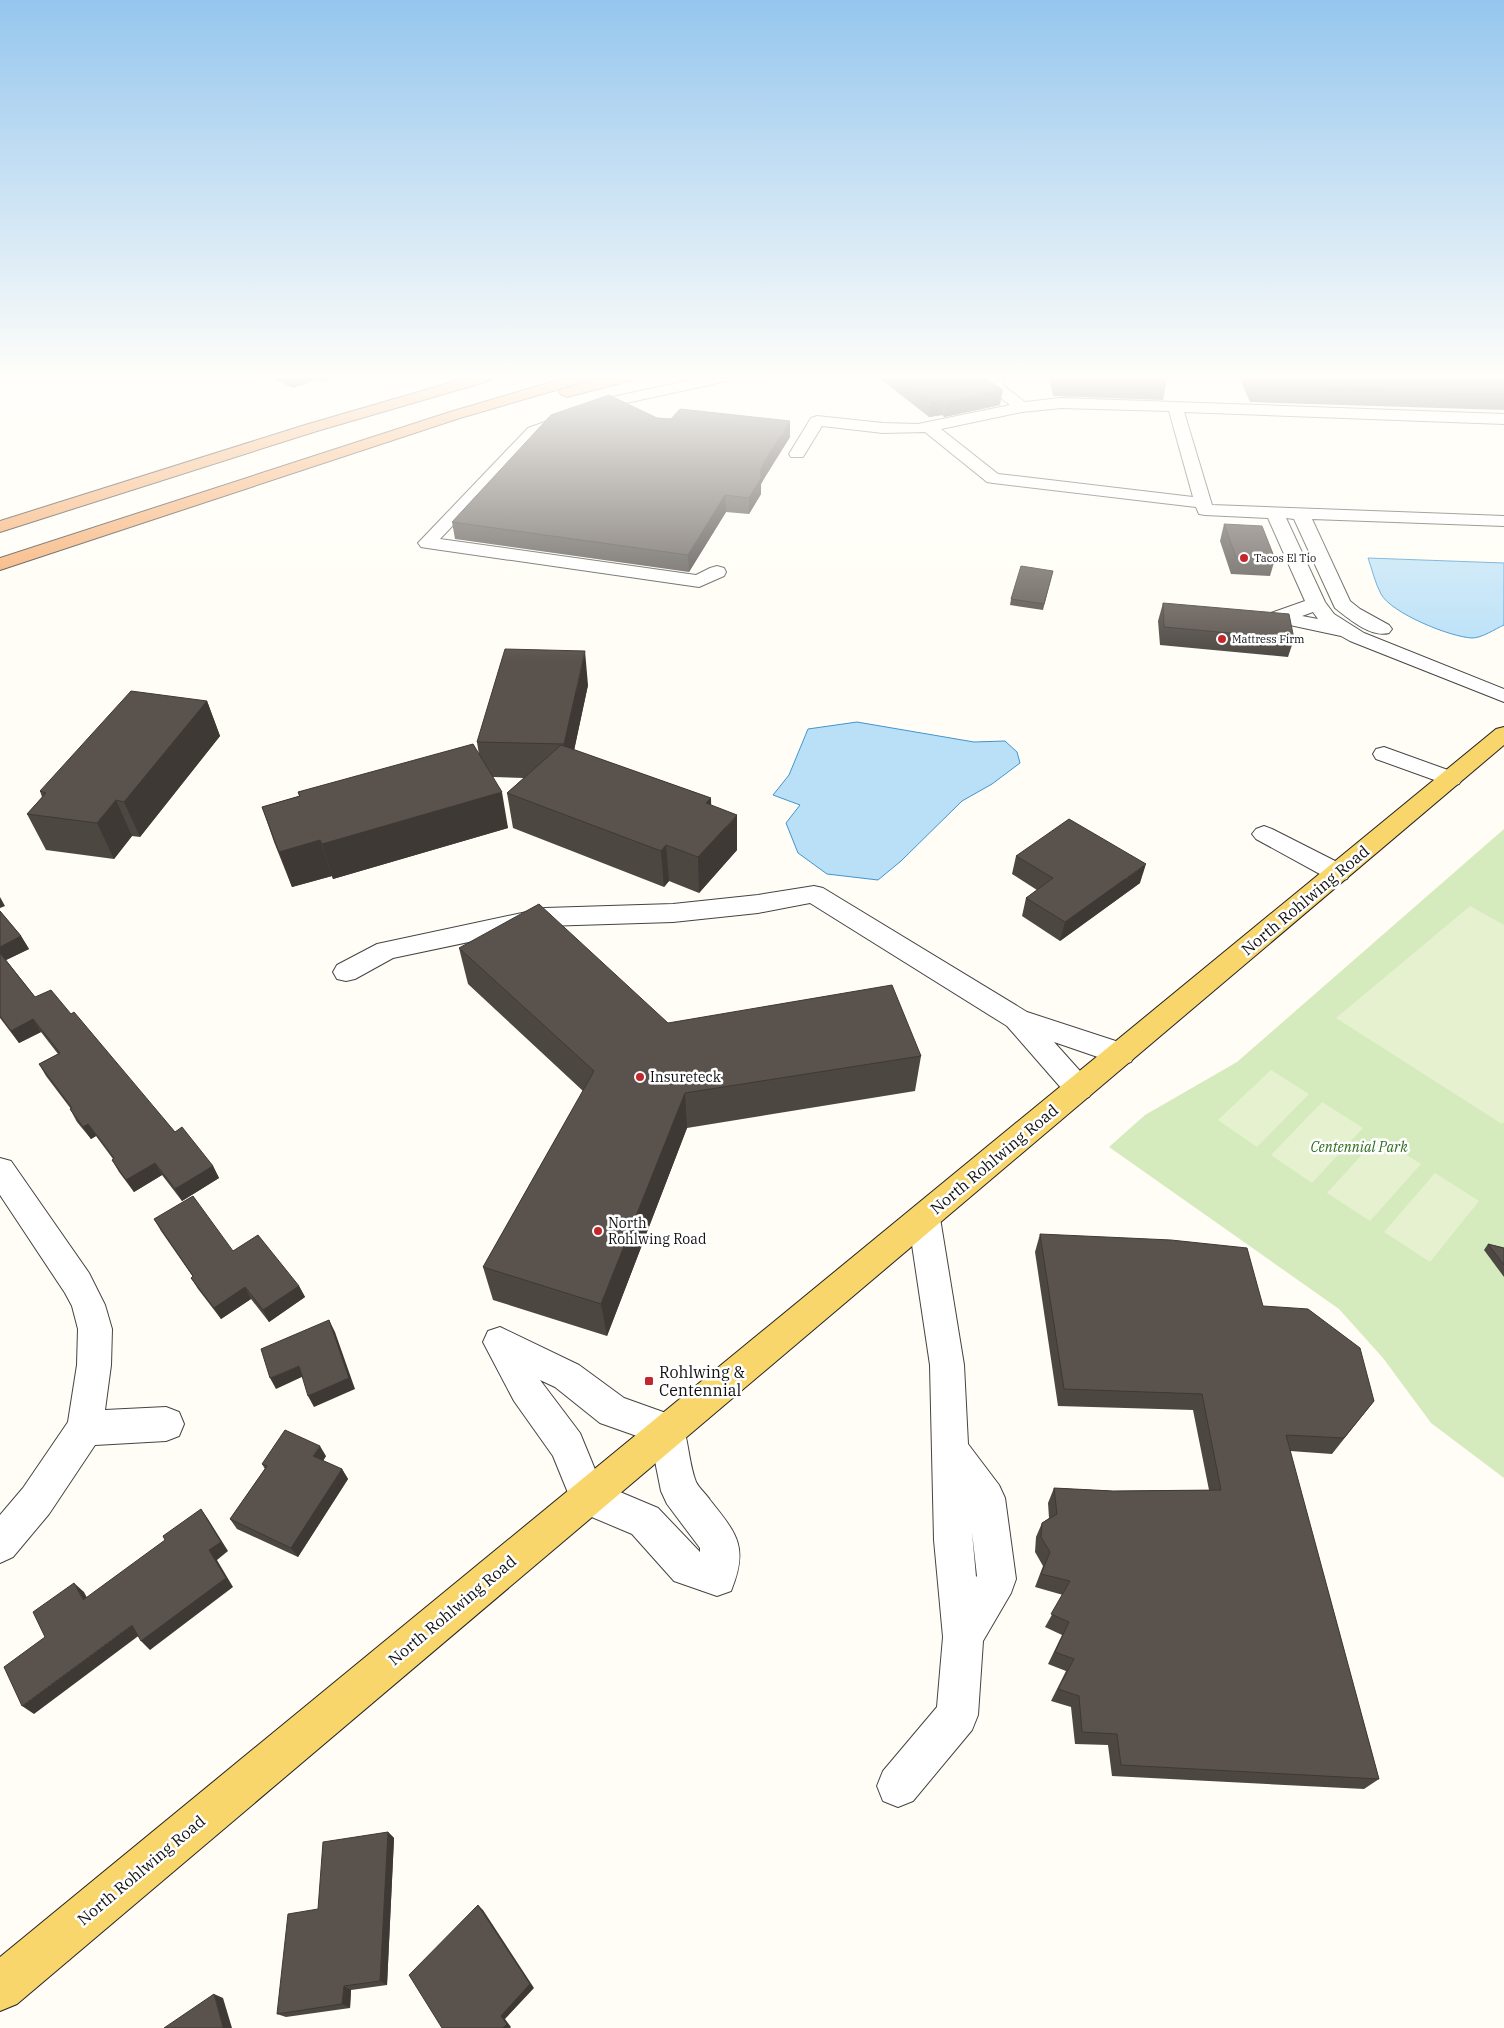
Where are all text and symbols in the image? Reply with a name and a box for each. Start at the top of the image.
place label: Tacos El Tio [1254,551,1316,565]
marker: Tacos El Tio [1238,552,1250,564]
place label: Mattress Firm [1232,632,1305,646]
marker: Mattress Firm [1216,633,1228,645]
street label: North Rohlwing Road [1237,841,1373,959]
place label: Insureteck [650,1068,722,1086]
marker: Insureteck [634,1071,646,1083]
street label: North Rohlwing Road [926,1100,1062,1218]
park label: Centennial Park [1310,1138,1408,1156]
place label: North Rohlwing Road [608,1214,707,1248]
marker: North Rohlwing Road [592,1225,604,1237]
place label: Rohlwing & Centennial [659,1362,745,1400]
marker: Rohlwing & Centennial [643,1375,655,1387]
street label: North Rohlwing Road [384,1551,520,1669]
street label: North Rohlwing Road [73,1811,209,1929]

